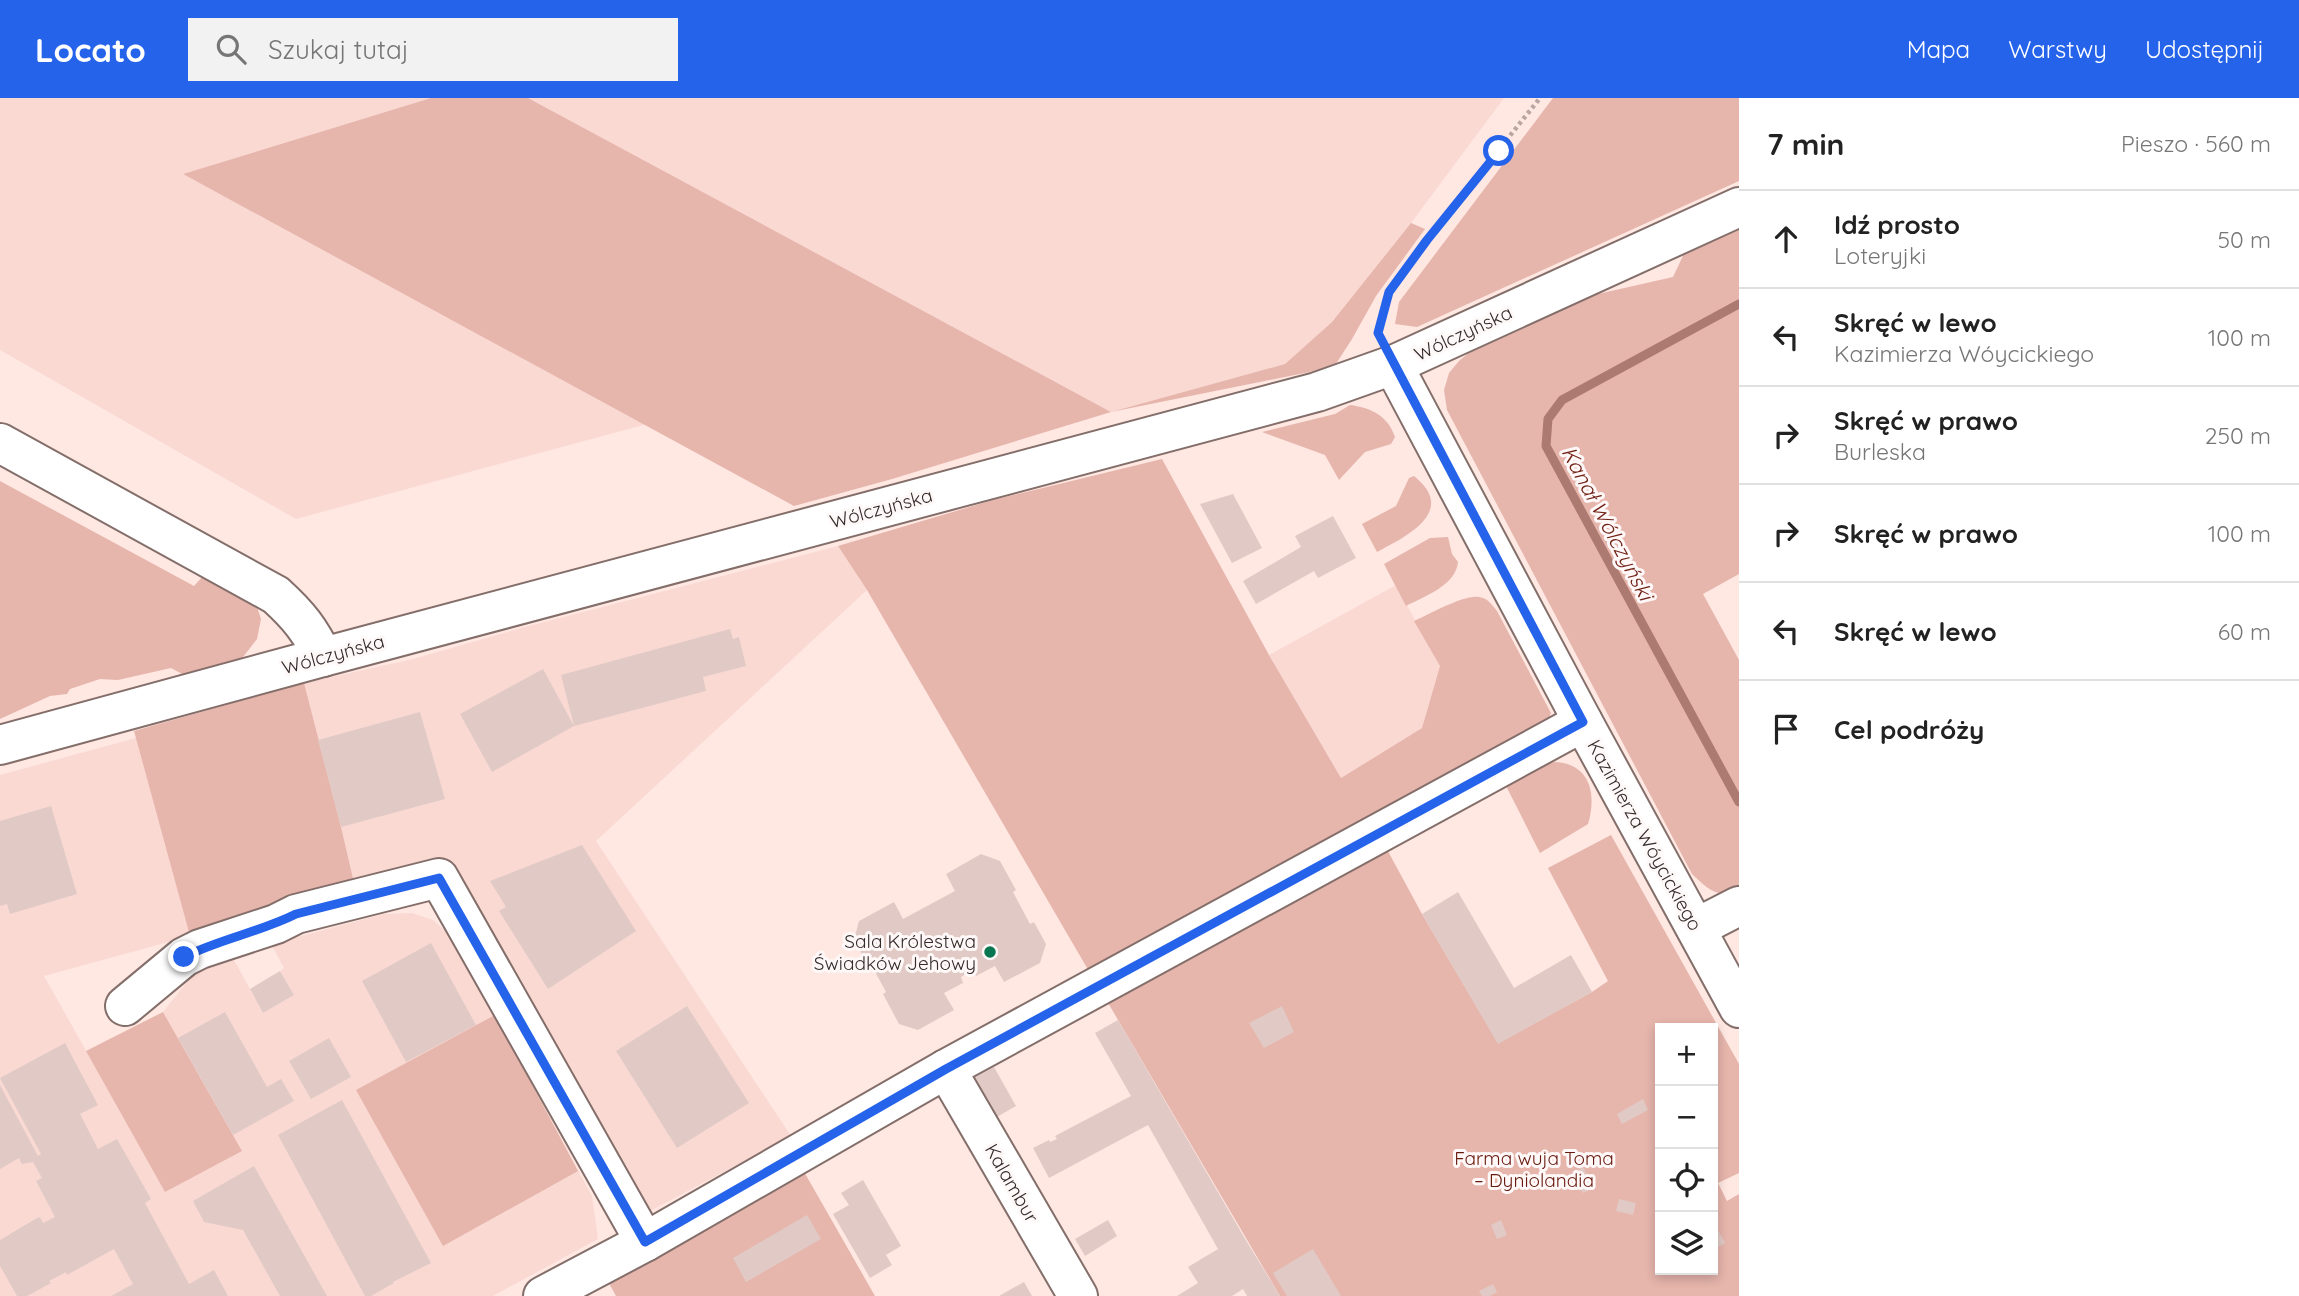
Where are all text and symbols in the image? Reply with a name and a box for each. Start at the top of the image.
search box [188,18,678,81]
text: Locato [35,29,146,70]
icon: search [212,30,250,68]
text: Szukaj tutaj [268,33,409,66]
text: Mapa [1907,34,1970,64]
text: Warstwy [2008,34,2107,64]
text: Udostępnij [2145,34,2264,64]
text: 7 min [1767,125,1845,163]
text: Pieszo · 560 m [2121,129,2271,158]
route start [1483,135,1514,166]
text: Idź prosto [1834,208,1960,241]
icon: ahead [1767,220,1805,258]
text: 50 m [2218,225,2271,254]
text: Loteryjki [1834,241,1926,270]
street label: Wólczyńska [1410,300,1516,366]
text: Skręć w lewo [1834,306,1997,339]
icon: left [1767,318,1805,356]
text: 100 m [2208,323,2271,352]
text: Kazimierza Wóycickiego [1834,339,2094,368]
text: Skręć w prawo [1834,404,2018,437]
icon: right [1767,416,1805,454]
text: 250 m [2205,421,2271,450]
text: Burleska [1834,437,1926,466]
water label: Kanał Wólczyński [1556,442,1661,607]
street label: Wólczyńska [827,483,935,533]
icon: right [1767,514,1805,552]
text: Skręć w prawo [1834,517,2018,550]
text: 100 m [2208,519,2271,548]
icon: left [1767,612,1805,650]
text: Skręć w lewo [1834,615,1997,648]
text: 60 m [2218,617,2271,646]
street label: Wólczyńska [279,629,387,679]
icon: arrive [1767,710,1805,748]
text: Cel podróży [1834,713,1984,746]
street label: Kazimierza Wóycickiego [1582,735,1708,935]
place label: Sala Królestwa Świadków Jehowy [814,929,976,975]
route end [168,941,199,972]
marker: Sala Królestwa Świadków Jehowy [982,944,998,960]
map controls [1655,1023,1718,1275]
button: + [1655,1023,1718,1086]
button: − [1655,1086,1718,1149]
street label: Kalambur [980,1139,1045,1227]
park label: Farma wuja Toma – Dyniolandia [1454,1146,1614,1192]
button: locate [1655,1149,1718,1212]
button: layers [1655,1212,1718,1275]

